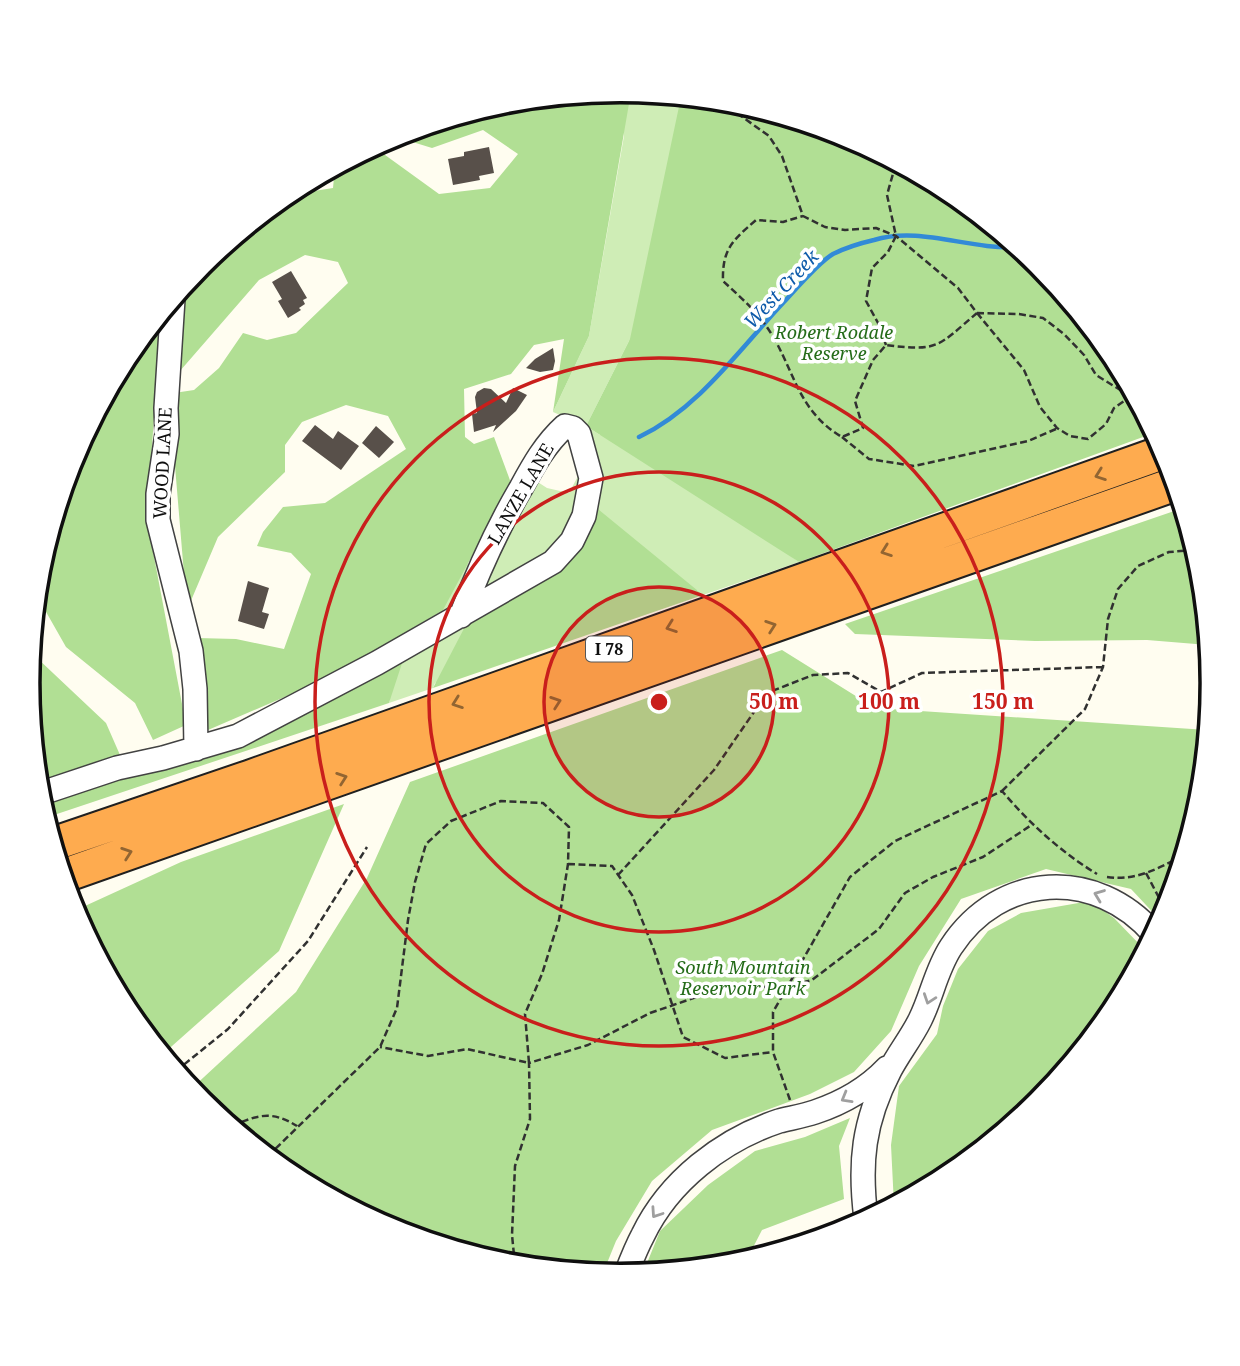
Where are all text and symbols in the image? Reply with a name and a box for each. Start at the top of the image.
water label: West Creek [738,243,825,334]
park label: Robert Rodale Reserve [774,320,893,365]
street label: WOOD LANE [147,406,177,519]
street label: LANZE LANE [481,439,559,548]
one-way arrow [1095,466,1107,480]
one-way arrow [880,543,892,557]
one-way arrow [666,619,678,633]
one-way arrow [764,620,776,634]
road number: I 78 [586,636,632,662]
text: 50 m [749,687,799,715]
text: 100 m [858,687,920,715]
text: 150 m [972,687,1034,715]
centre of rings [647,690,671,714]
one-way arrow [451,695,464,709]
one-way arrow [550,696,562,710]
one-way arrow [335,772,347,786]
one-way arrow [121,847,133,861]
one-way arrow [1094,889,1106,903]
park label: South Mountain Reservoir Park [675,955,811,1000]
one-way arrow [923,992,937,1004]
one-way arrow [841,1090,854,1103]
one-way arrow [652,1205,665,1218]

